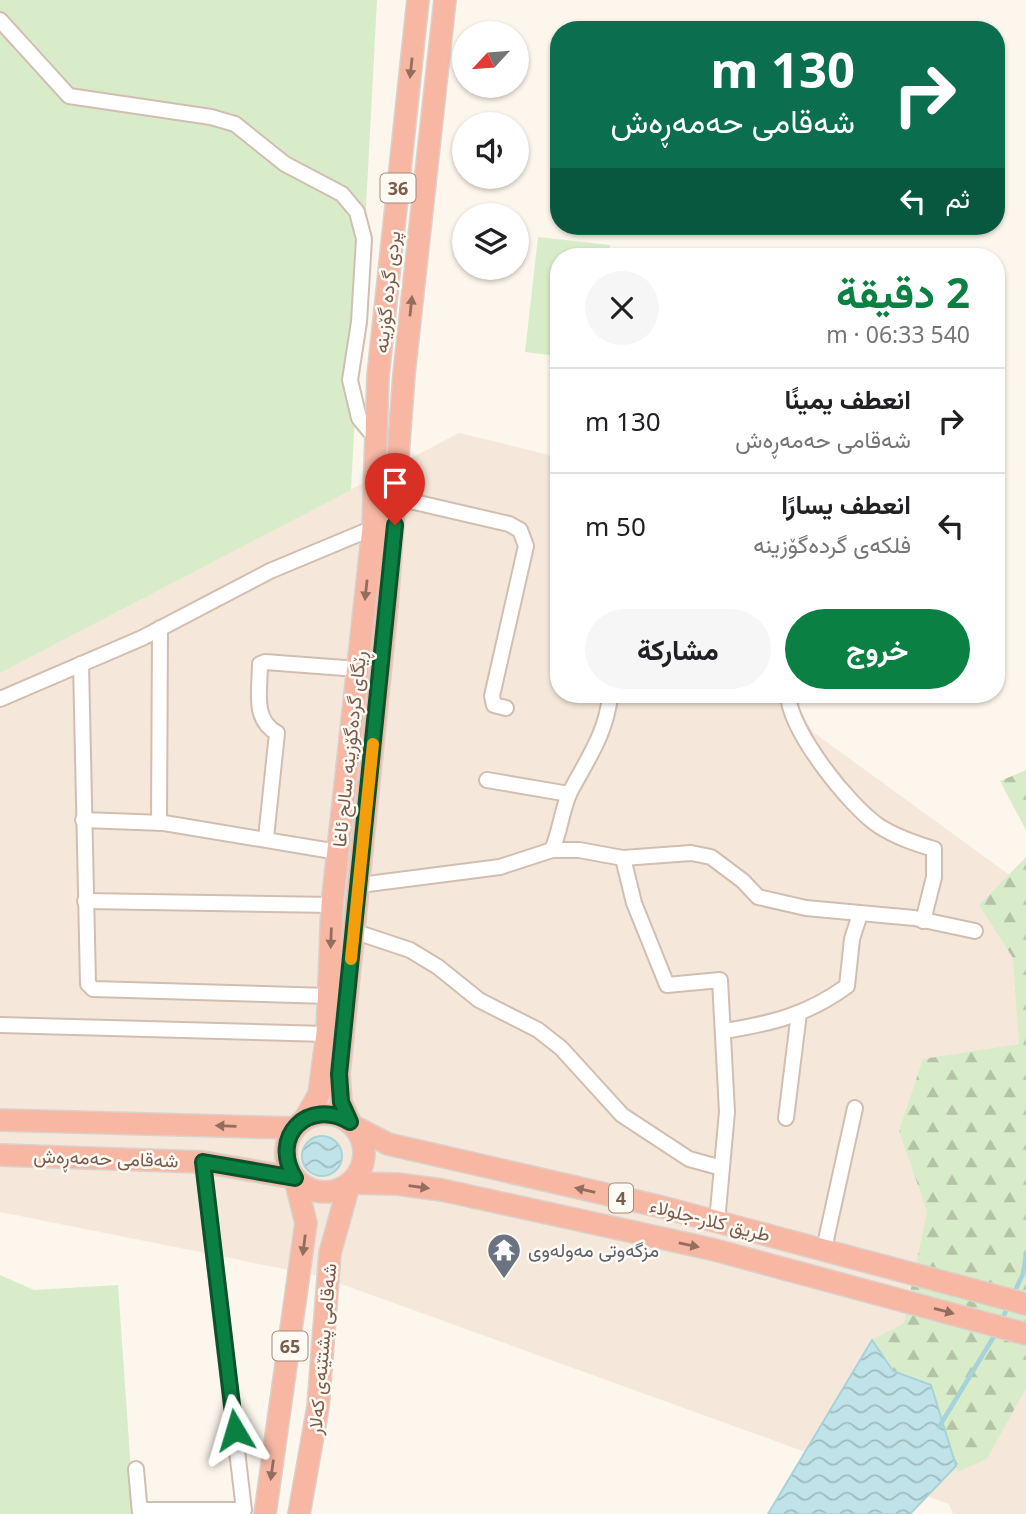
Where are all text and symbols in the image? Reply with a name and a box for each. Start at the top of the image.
north arrow [452,21,528,98]
map controls [452,21,529,280]
text: 130 m [710,36,855,102]
icon: right [879,49,970,140]
one-way arrow [405,57,416,79]
text: شەقامی حەمەڕەش [611,99,855,142]
button: sound [452,112,529,189]
road number: 36 [380,174,416,202]
text: ثم [946,180,970,216]
icon: left [894,182,932,220]
button: layers [452,203,529,280]
street label: پردی گردە گۆزینە [368,230,407,354]
text: 2 دقيقة [836,263,970,320]
button: close [585,271,659,345]
one-way arrow [406,295,417,317]
text: 540 m · 06:33 [826,318,970,350]
text: انعطف يمينًا [784,381,911,417]
icon: right [932,402,970,440]
text: 130 m [585,403,661,439]
text: شەقامی حەمەڕەش [735,423,911,455]
pin [365,453,425,525]
icon: arrive [376,464,414,502]
text: انعطف يسارًا [781,486,911,522]
icon: left [932,507,970,545]
text: 50 m [585,508,646,544]
text: فلکەی گردەگۆزینە [753,528,911,560]
one-way arrow [361,579,372,601]
button: مشاركة [585,609,771,689]
button: خروج [785,609,970,689]
street label: ڕێگای گردەگۆزینە سالح ئاغا [326,650,375,849]
one-way arrow [326,928,337,950]
one-way arrow [215,1120,237,1131]
street label: شەقامی حەمەڕەش [33,1142,179,1177]
one-way arrow [408,1182,430,1193]
one-way arrow [574,1184,596,1195]
road number: 4 [609,1184,633,1212]
street label: طريق كلار-جلولاء [647,1192,773,1248]
temple icon: مزگەوتی مەولەوی [485,1231,523,1280]
one-way arrow [298,1234,309,1256]
place label: مزگەوتی مەولەوی [528,1237,659,1263]
one-way arrow [678,1239,700,1250]
street label: شەقامی پشتێنەی کەلار [301,1262,343,1437]
one-way arrow [934,1307,955,1317]
road number: 65 [272,1331,308,1360]
position arrow [198,1393,272,1467]
one-way arrow [266,1460,277,1482]

